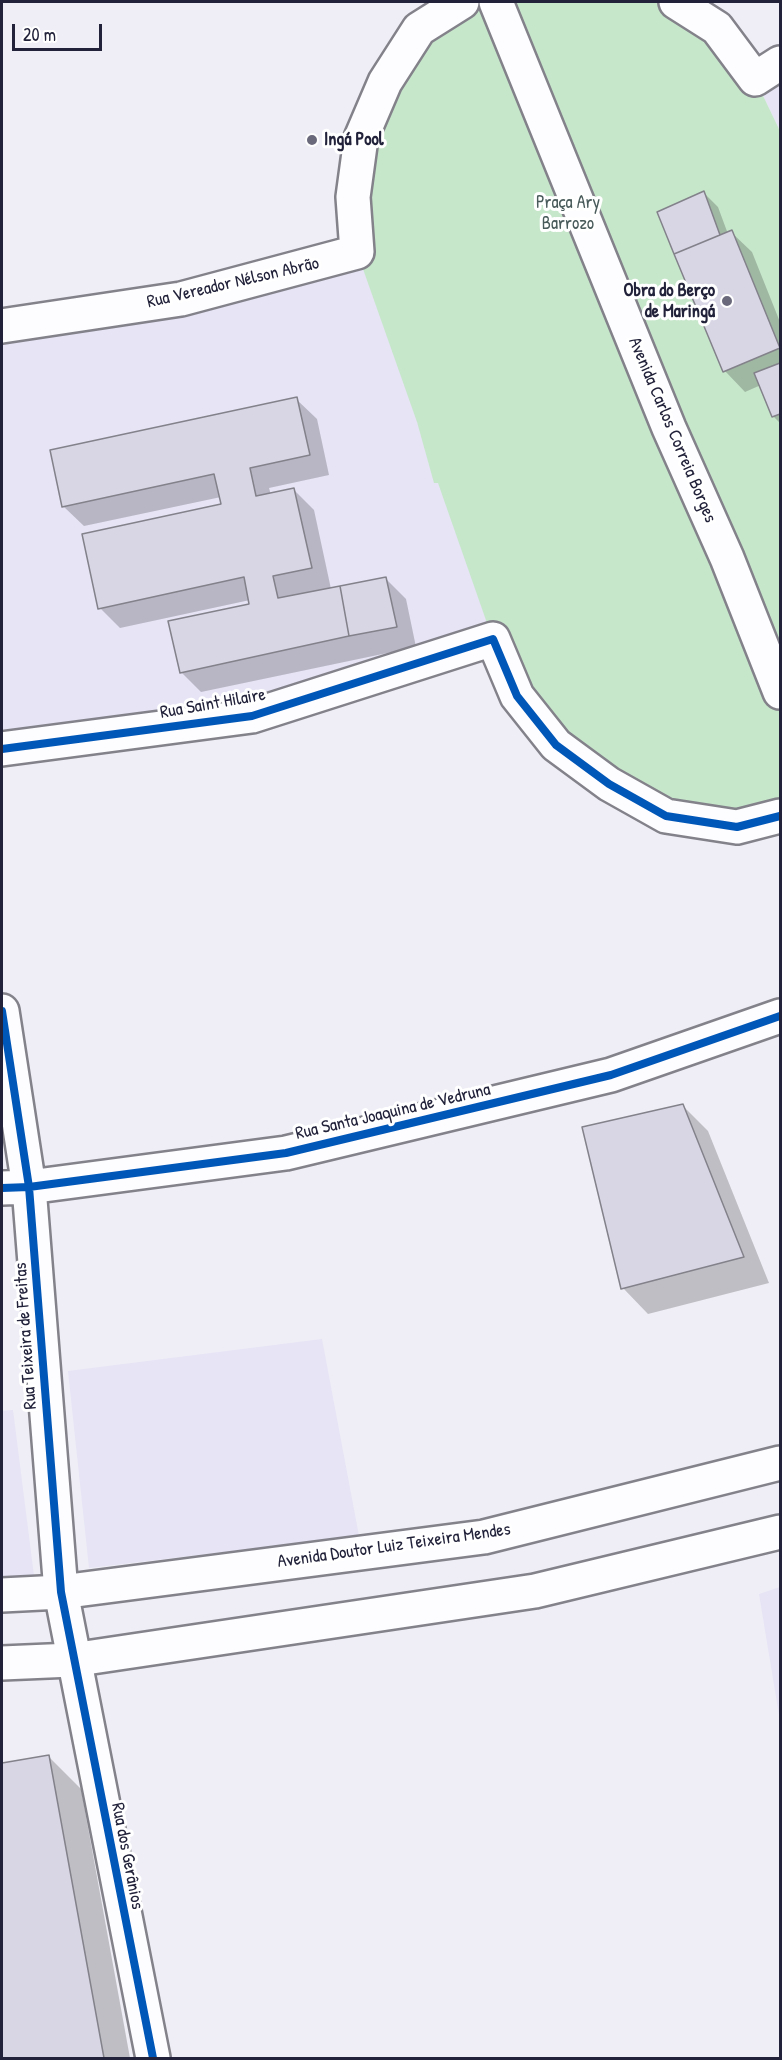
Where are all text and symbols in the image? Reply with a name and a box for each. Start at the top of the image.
scale bar [15,12,105,50]
text: 20 m [23,22,56,47]
place label: Ingá Pool [324,129,384,151]
marker: Ingá Pool [305,133,319,147]
park label: Praça Ary Barrozo [536,192,600,234]
street label: Rua Vereador Nélson Abrão [145,253,321,313]
place label: Obra do Berço de Maringá [624,280,715,322]
marker: Obra do Berço de Maringá [720,294,734,308]
street label: Avenida Carlos Correia Borges [623,334,721,526]
street label: Rua Saint Hilaire [159,684,267,724]
street label: Rua Santa Joaquina de Vedruna [294,1079,492,1145]
street label: Rua Teixeira de Freitas [10,1262,42,1410]
street label: Avenida Doutor Luiz Teixeira Mendes [276,1519,512,1573]
street label: Rua dos Gerânios [106,1801,148,1911]

